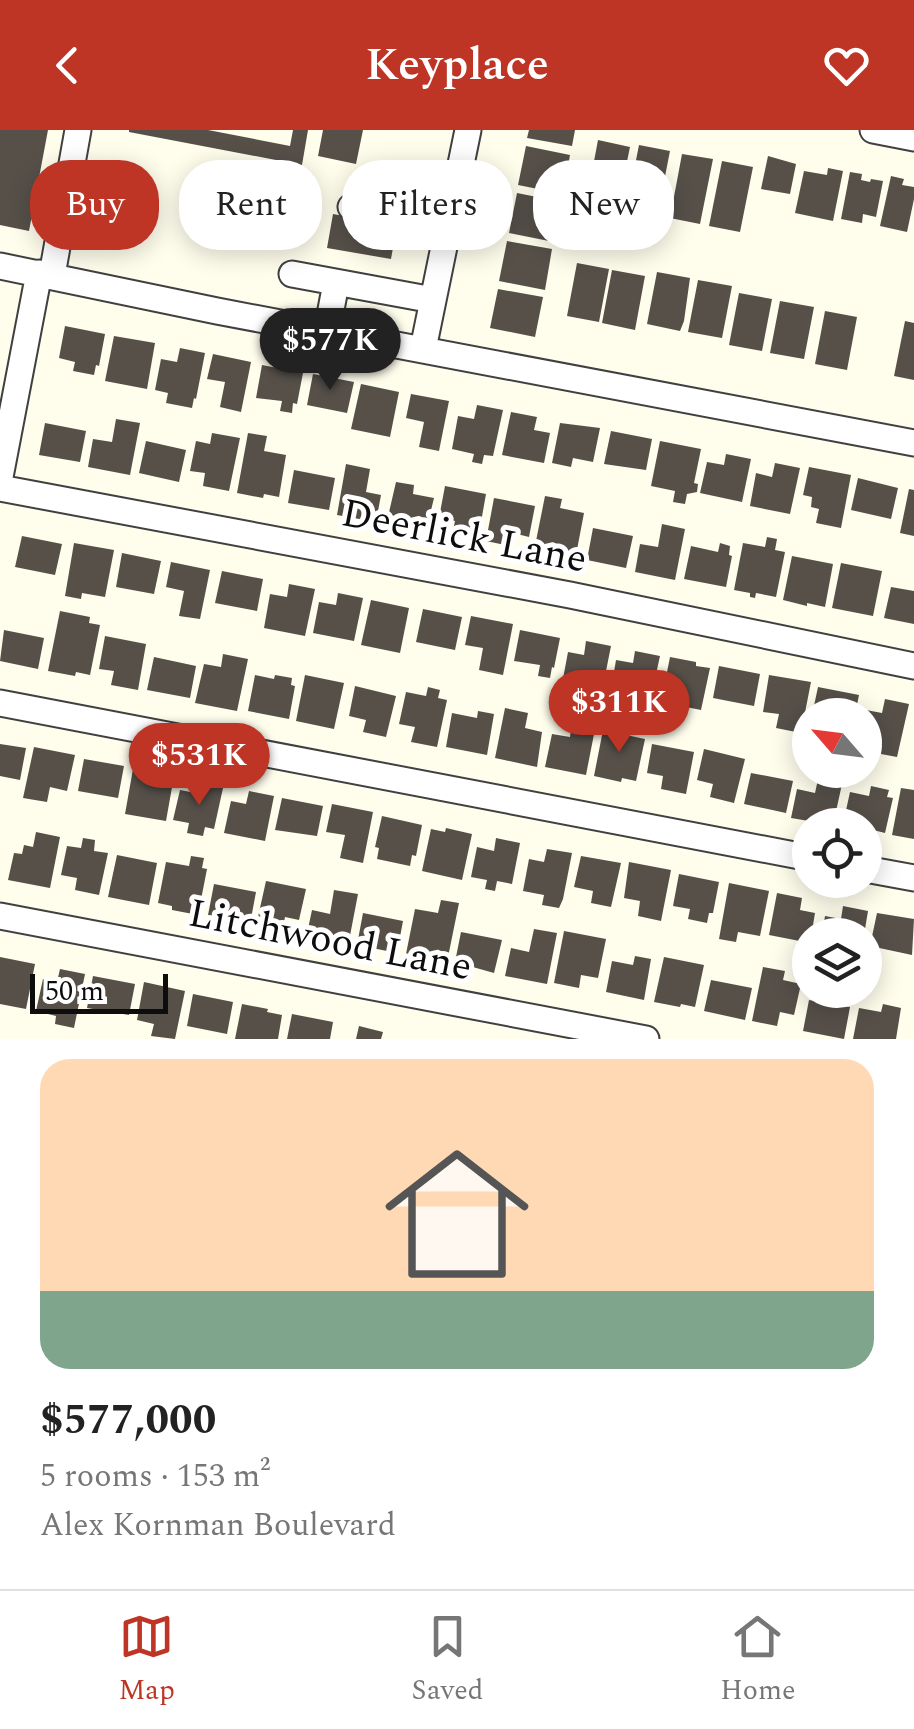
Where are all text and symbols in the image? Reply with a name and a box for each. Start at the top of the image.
text: Keyplace [365,31,549,100]
icon: back [40,38,95,93]
icon: heart [819,38,874,93]
chip: Buy [30,160,159,250]
chip: Rent [179,160,322,250]
chip: Filters [342,160,513,250]
chip: New [533,160,674,250]
pin: $577K [260,308,400,393]
text: $577K [282,316,378,365]
street label: Deerlick Lane [336,483,592,591]
pin: $311K [549,670,689,755]
text: $311K [571,678,667,727]
north arrow [792,698,882,788]
map controls [792,698,882,1008]
pin: $531K [129,723,269,808]
text: $531K [151,731,247,780]
button: locate [792,808,882,898]
street label: Litchwood Lane [183,884,477,998]
button: layers [792,918,882,1008]
scale bar [30,969,168,1014]
text: 50 m [45,970,104,1013]
icon: home [367,1124,547,1304]
text: $577,000 [40,1389,216,1452]
text: 5 rooms · 153 m² [40,1452,270,1501]
text: Alex Kornman Boulevard [40,1501,396,1550]
tab: Map [118,1609,175,1712]
tab: Saved [412,1609,483,1712]
tab: Home [720,1609,796,1712]

